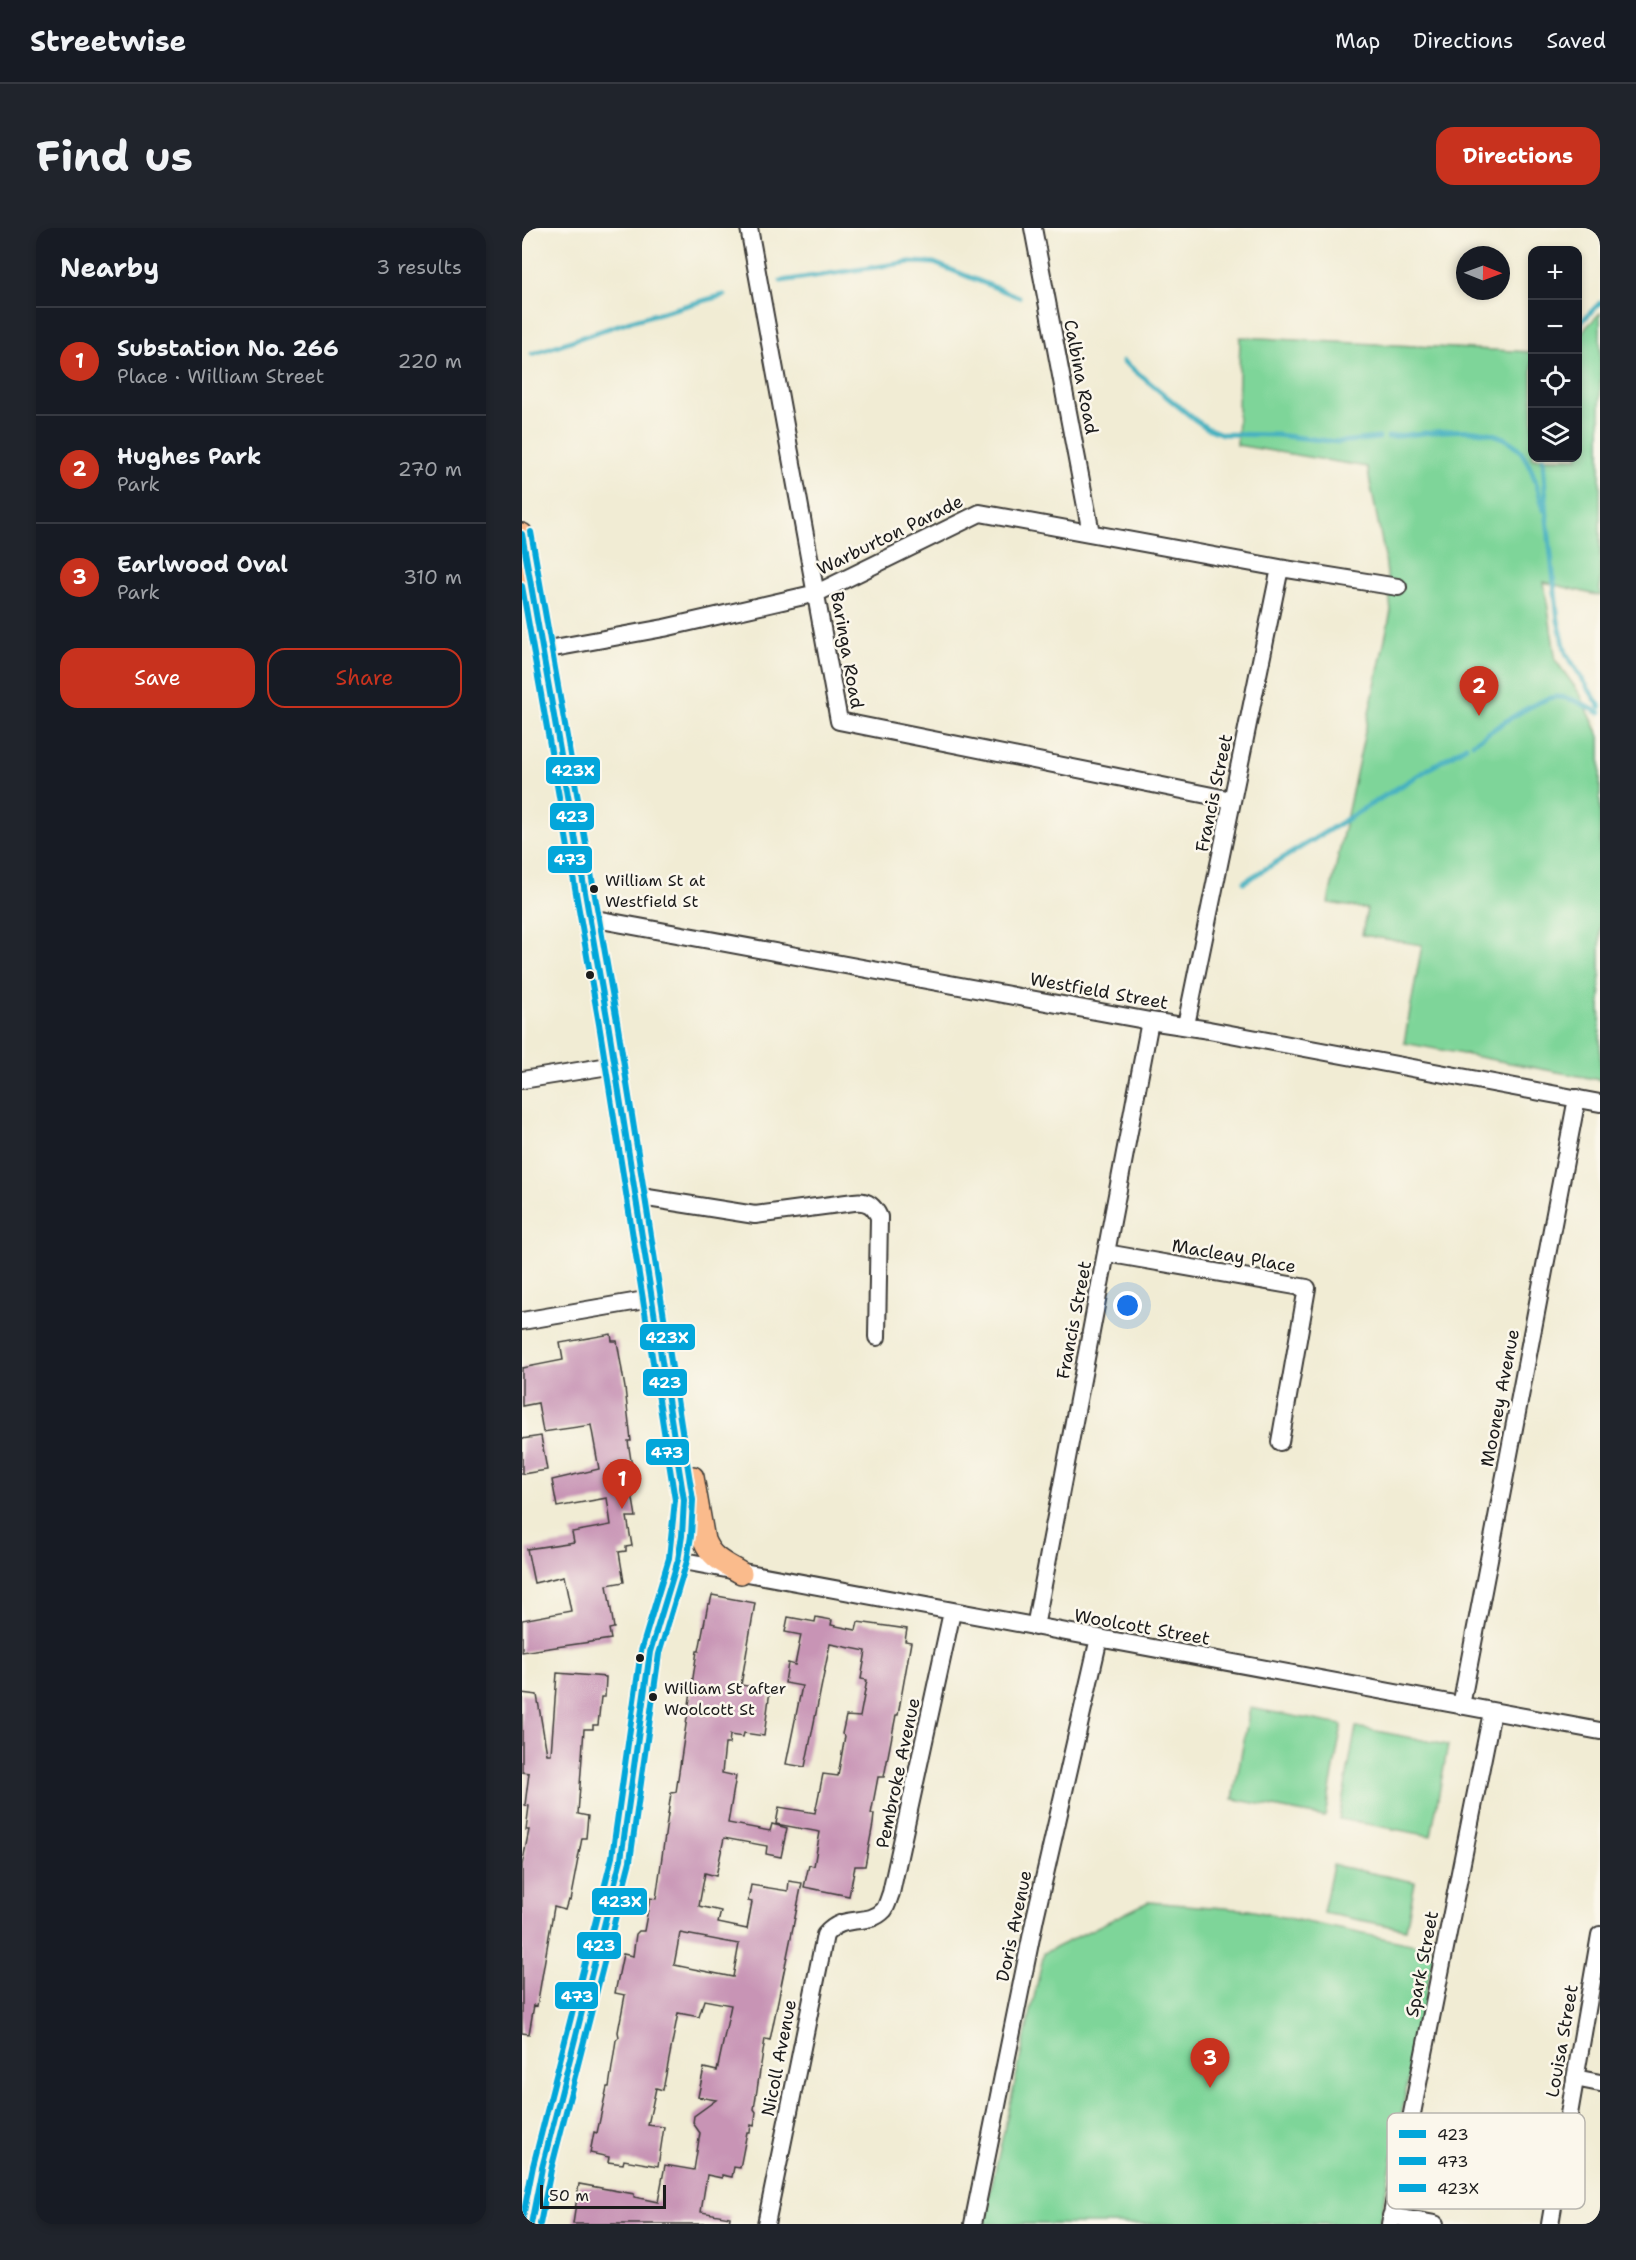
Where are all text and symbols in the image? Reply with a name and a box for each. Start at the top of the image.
text: Streetwise [30,22,186,60]
text: Map [1335,27,1380,55]
text: Directions [1413,27,1513,55]
text: Saved [1546,27,1606,55]
button: Directions [1436,127,1600,185]
text: Find us [36,128,193,184]
north arrow [1456,246,1510,300]
map controls [1528,246,1582,462]
button: + [1528,246,1582,300]
text: Nearby [60,250,159,285]
text: 3 results [376,254,462,280]
button: − [1528,300,1582,354]
street label: Calbina Road [1058,318,1104,436]
text: Substation No. 266 [117,334,339,363]
text: 1 [75,348,84,374]
text: 220 m [398,348,462,374]
button: locate [1528,354,1582,408]
text: Place · William Street [117,363,324,389]
button: layers [1528,408,1582,462]
text: Hughes Park [117,442,261,471]
text: 2 [73,456,87,482]
text: 270 m [398,456,462,482]
text: Park [117,471,160,497]
street label: Warburton Parade [813,489,967,581]
text: Earlwood Oval [117,550,288,579]
text: 3 [73,564,87,590]
text: 310 m [403,564,462,590]
text: Park [117,579,160,605]
street label: Baringa Road [825,590,869,710]
button: Save [60,648,255,708]
button: Share [267,648,462,708]
pin: 2 [1460,666,1498,716]
street label: Francis Street [1190,732,1238,854]
line badge: 423X [545,756,601,785]
text: 423X [551,760,595,781]
line badge: 423 [549,802,595,831]
text: 423 [556,806,588,827]
line badge: 473 [547,845,593,874]
text: 473 [554,849,586,870]
place label: William St at Westfield St [605,870,706,912]
marker: William St at Westfield St [588,883,600,895]
street label: Westfield Street [1028,967,1170,1015]
unlabelled marker [584,969,596,981]
street label: Macleay Place [1170,1233,1298,1279]
street label: Francis Street [1051,1259,1097,1381]
your location [1113,1291,1142,1320]
line badge: 423X [639,1323,696,1351]
text: 423X [645,1327,689,1348]
street label: Mooney Avenue [1475,1327,1525,1469]
line badge: 423 [642,1368,688,1397]
text: 423 [649,1372,681,1393]
line badge: 473 [645,1438,690,1466]
text: 473 [651,1442,683,1463]
pin: 1 [602,1460,642,1509]
street label: Woolcott Street [1072,1603,1212,1651]
unlabelled marker [634,1652,646,1664]
place label: William St after Woolcott St [664,1678,786,1720]
marker: William St after Woolcott St [647,1691,659,1703]
street label: Pembroke Avenue [870,1695,926,1851]
street label: Doris Avenue [990,1868,1038,1984]
line badge: 423X [591,1887,648,1916]
text: 423X [598,1891,642,1912]
street label: Spark Street [1400,1909,1444,2019]
line badge: 423 [576,1931,622,1960]
text: 423 [583,1935,615,1956]
line badge: 473 [554,1981,599,2010]
street label: Louisa Street [1540,1983,1584,2099]
text: 473 [561,1986,593,2007]
street label: Nicoll Avenue [756,1998,802,2118]
pin: 3 [1190,2038,1230,2088]
legend [1387,2113,1585,2209]
text: 423 [1437,2124,1469,2145]
text: 473 [1437,2151,1468,2172]
text: 423X [1437,2178,1479,2199]
scale bar [540,2182,666,2210]
text: 50 m [549,2185,589,2206]

